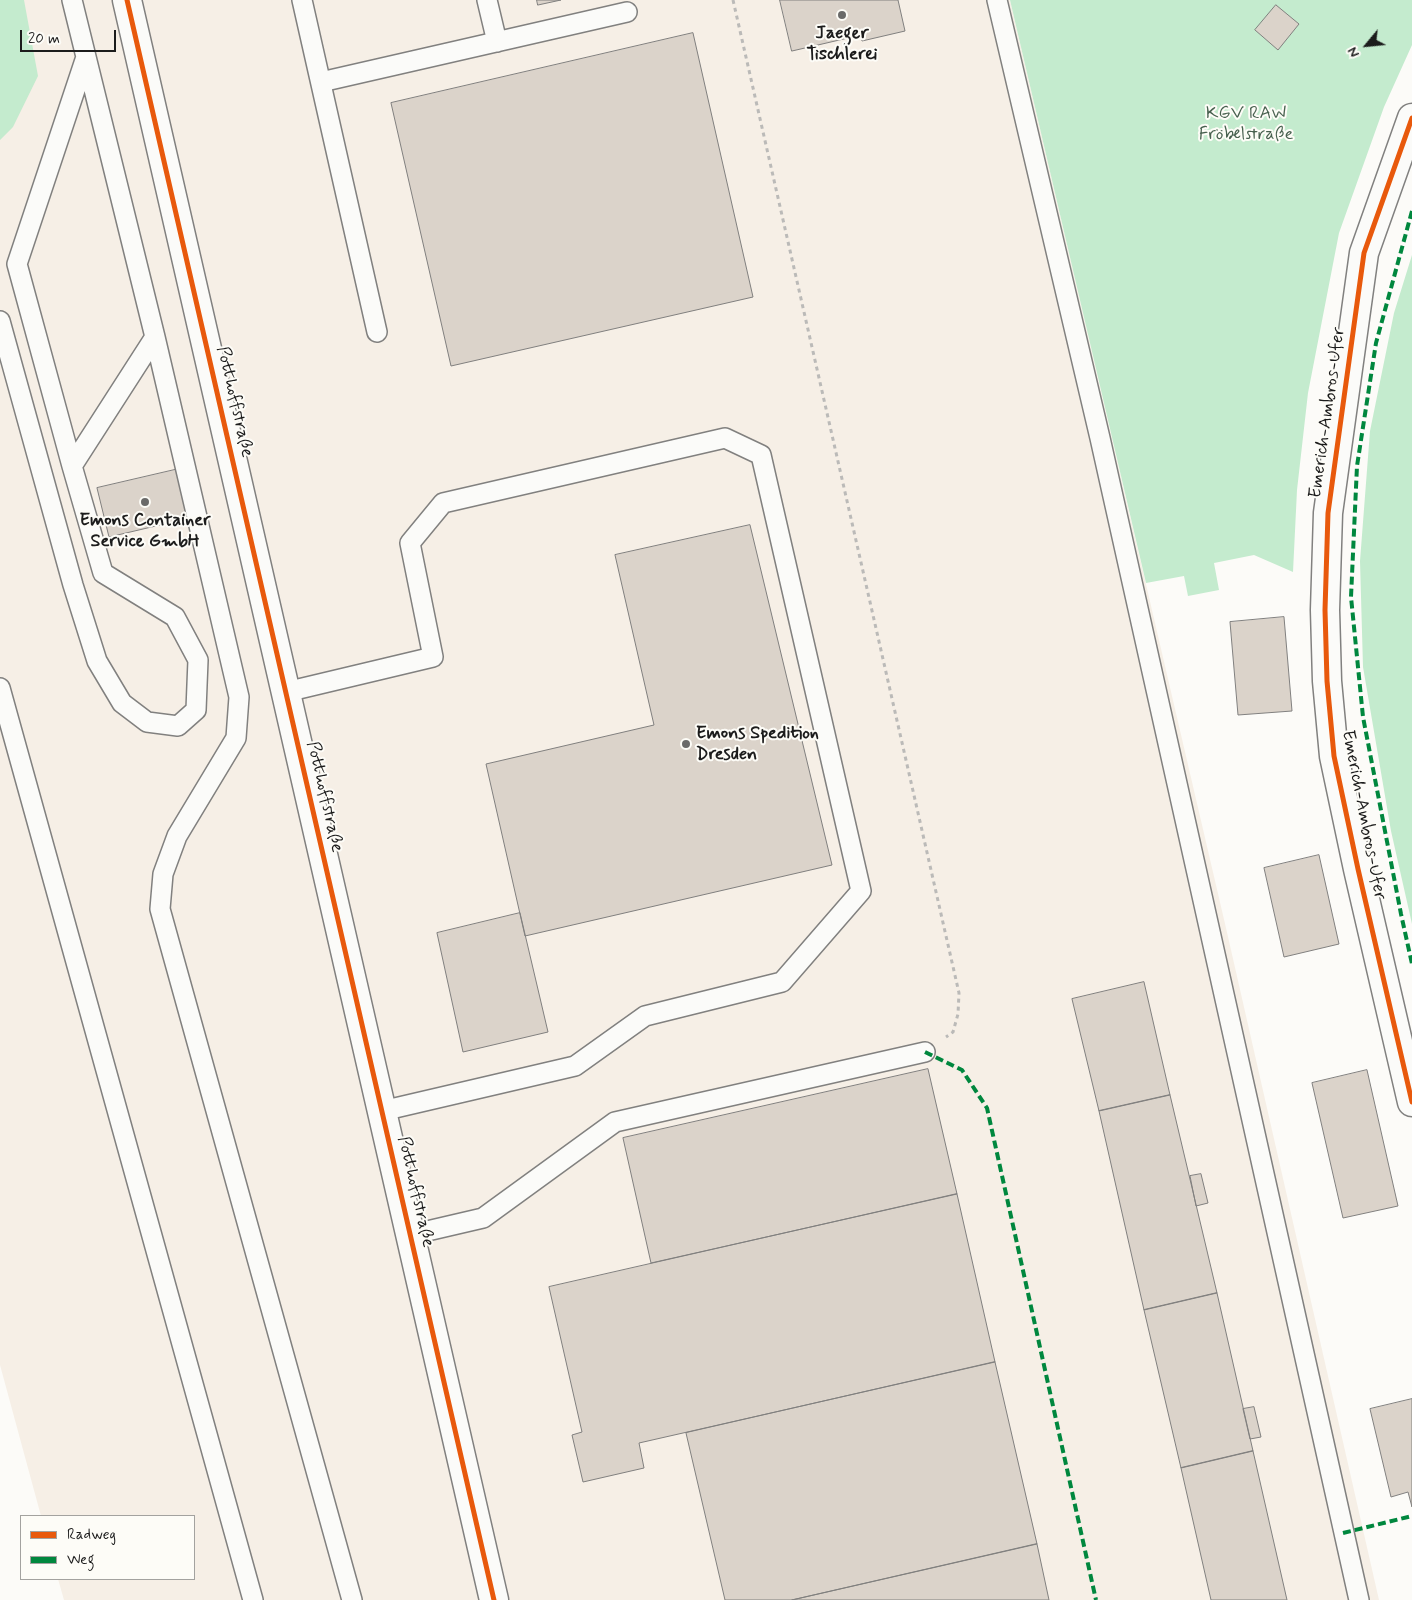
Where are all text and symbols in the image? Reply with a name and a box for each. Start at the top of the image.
marker: Jaeger Tischlerei [836,9,848,21]
scale bar [22,20,119,52]
north arrow [1342,20,1392,70]
place label: Jaeger Tischlerei [807,23,877,66]
text: 20 m [28,29,60,49]
text: N [1344,44,1364,60]
park label: KGV RAW Fröbelstraße [1199,103,1293,146]
street label: Emerich-Ambros-Ufer [1305,326,1351,500]
street label: Potthoffstraße [211,345,257,459]
marker: Emons Container Service GmbH [139,496,151,508]
place label: Emons Container Service GmbH [79,510,211,552]
place label: Emons Spedition Dresden [696,723,819,766]
street label: Emerich-Ambros-Ufer [1336,728,1390,902]
marker: Emons Spedition Dresden [680,738,692,750]
street label: Potthoffstraße [301,740,347,854]
street label: Potthoffstraße [392,1135,438,1249]
legend [20,1515,195,1580]
text: Radweg [67,1525,116,1545]
text: Weg [67,1550,94,1570]

